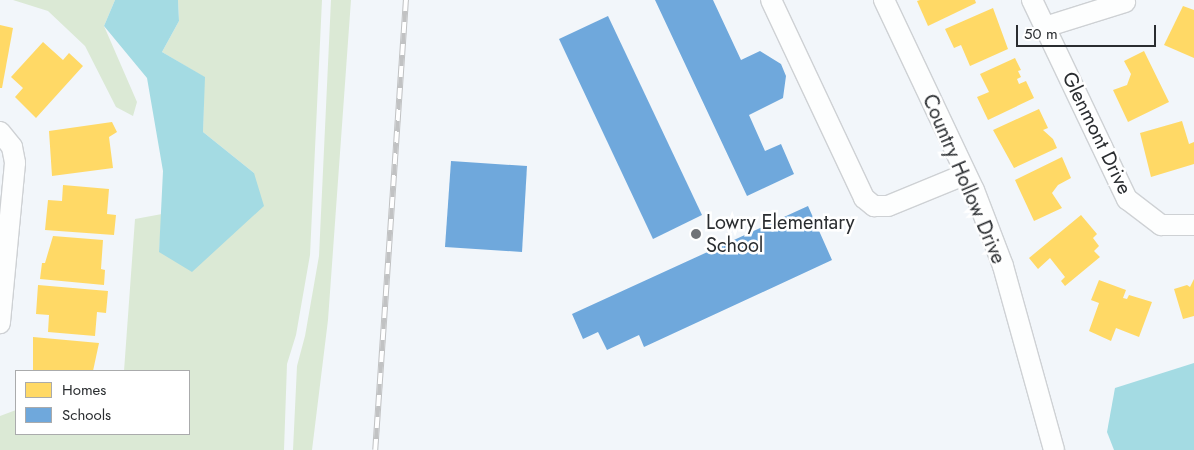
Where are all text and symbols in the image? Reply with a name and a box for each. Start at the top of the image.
scale bar [1019,15,1159,47]
text: 50 m [1024,23,1058,45]
street label: Glenmont Drive [1057,68,1137,198]
street label: Country Hollow Drive [917,91,1011,267]
place label: Lowry Elementary School [706,210,854,257]
marker: Lowry Elementary School [690,228,702,240]
legend [15,370,190,435]
text: Homes [62,379,106,401]
text: Schools [62,404,111,426]

